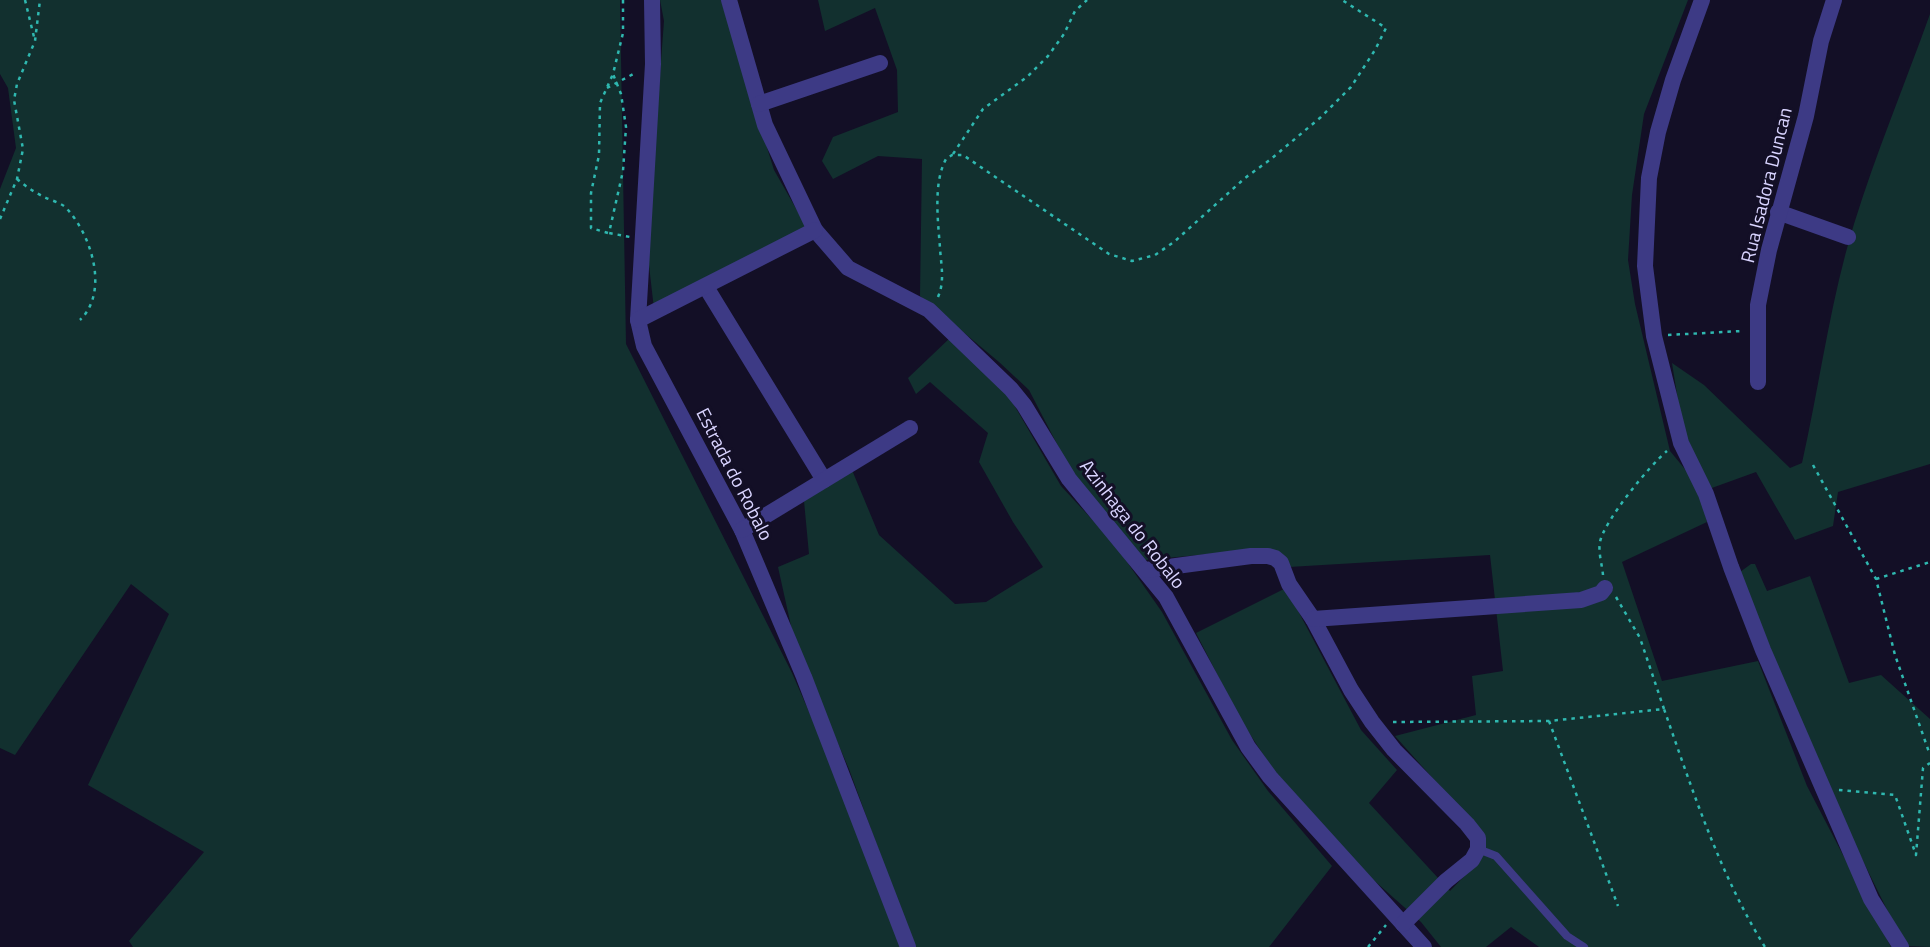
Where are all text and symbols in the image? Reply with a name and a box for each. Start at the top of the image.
street label: Rua Isadora Duncan [1732,104,1799,266]
street label: Estrada do Robalo [689,402,781,545]
street label: Azinhaga do Robalo [1074,453,1193,595]

